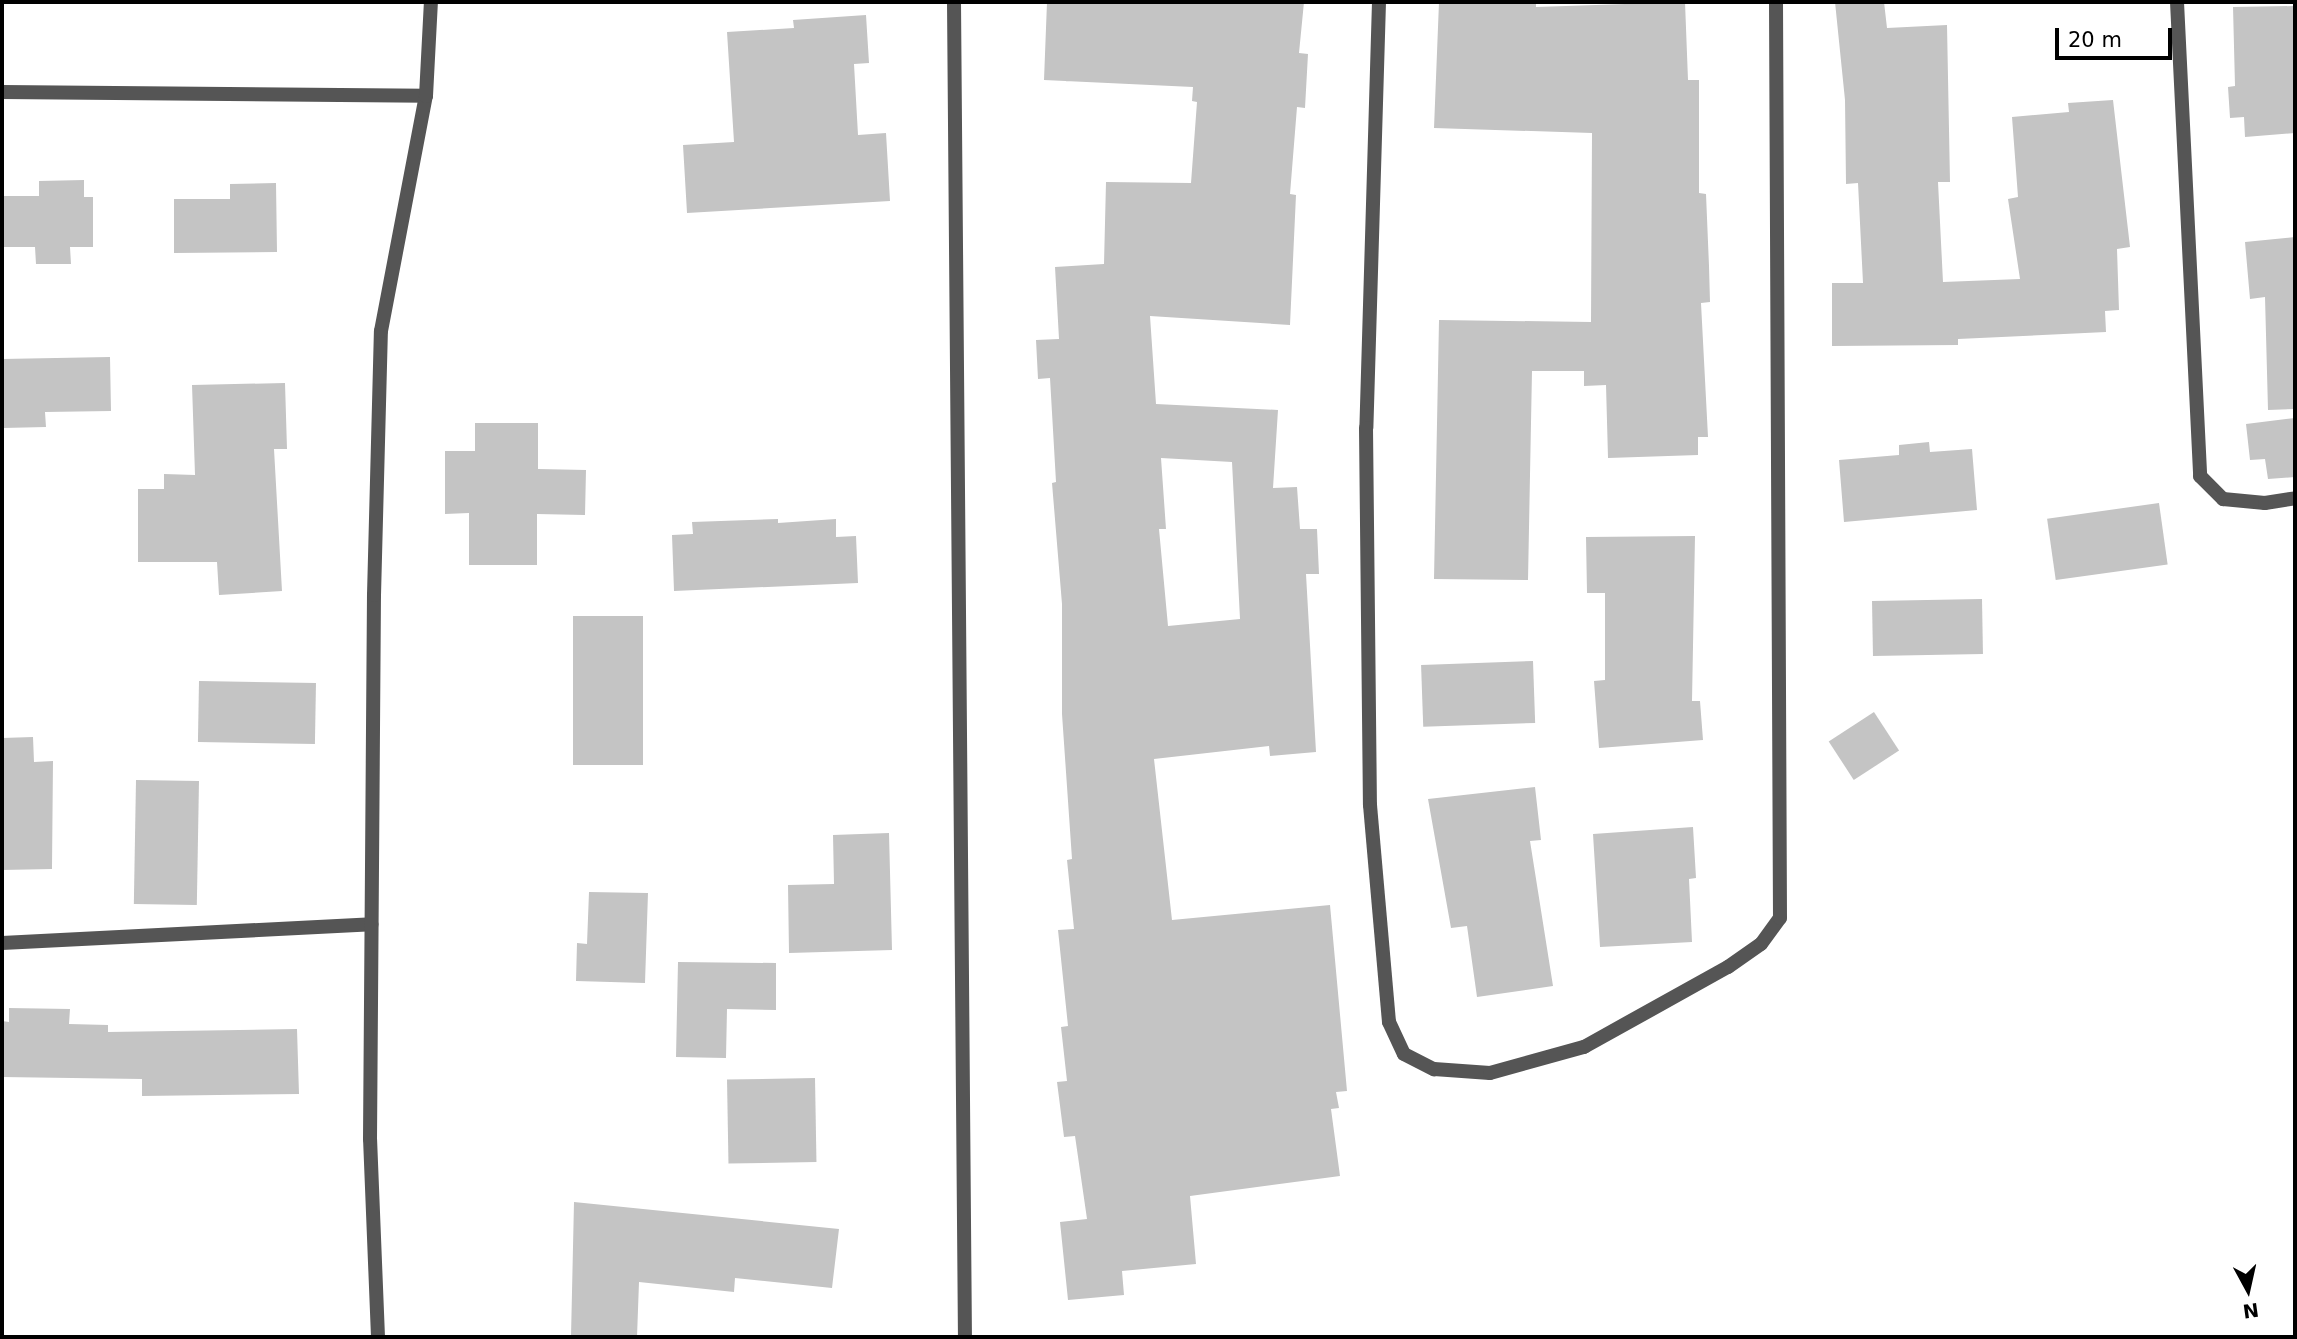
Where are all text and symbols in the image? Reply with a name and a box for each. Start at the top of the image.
scale bar [2059,14,2176,58]
text: 20 m [2068,28,2122,52]
north arrow [2213,1255,2283,1325]
text: N [2242,1299,2260,1323]

